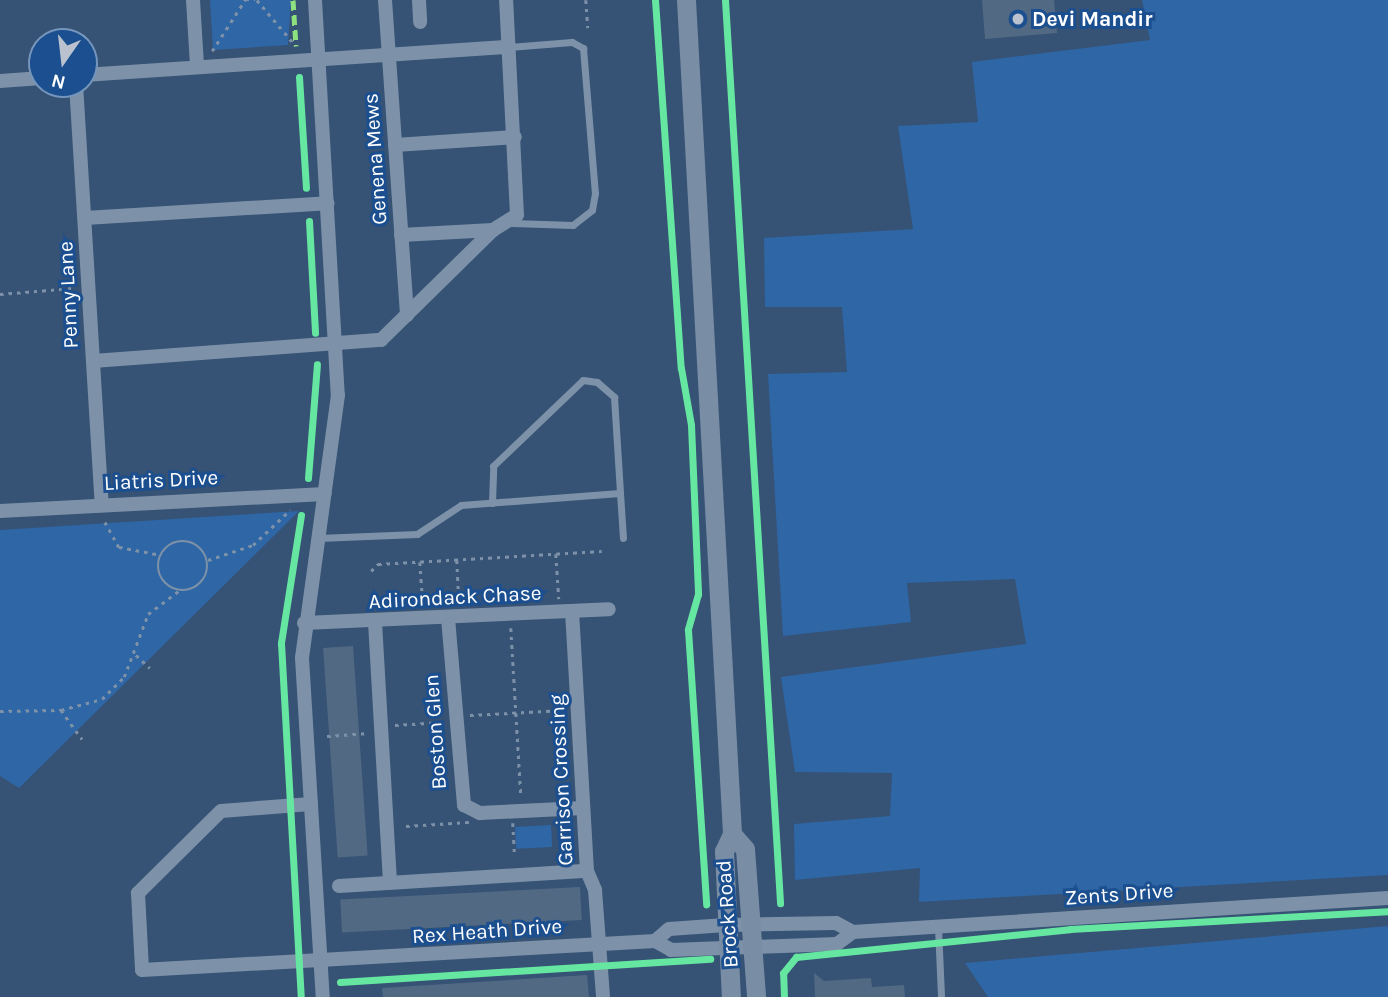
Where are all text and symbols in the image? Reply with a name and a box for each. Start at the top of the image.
place label: Devi Mandir [1032,6,1152,32]
marker: Devi Mandir [1010,11,1026,27]
north arrow [28,28,98,98]
text: N [49,69,68,94]
street label: Genena Mews [358,92,392,226]
street label: Penny Lane [53,241,83,349]
street label: Liatris Drive [103,464,219,496]
street label: Adirondack Chase [368,580,542,614]
street label: Boston Glen [418,674,452,790]
street label: Garrison Crossing [544,694,578,866]
street label: Brock Road [711,859,743,969]
street label: Zents Drive [1064,878,1174,910]
street label: Rex Heath Drive [411,913,563,949]

